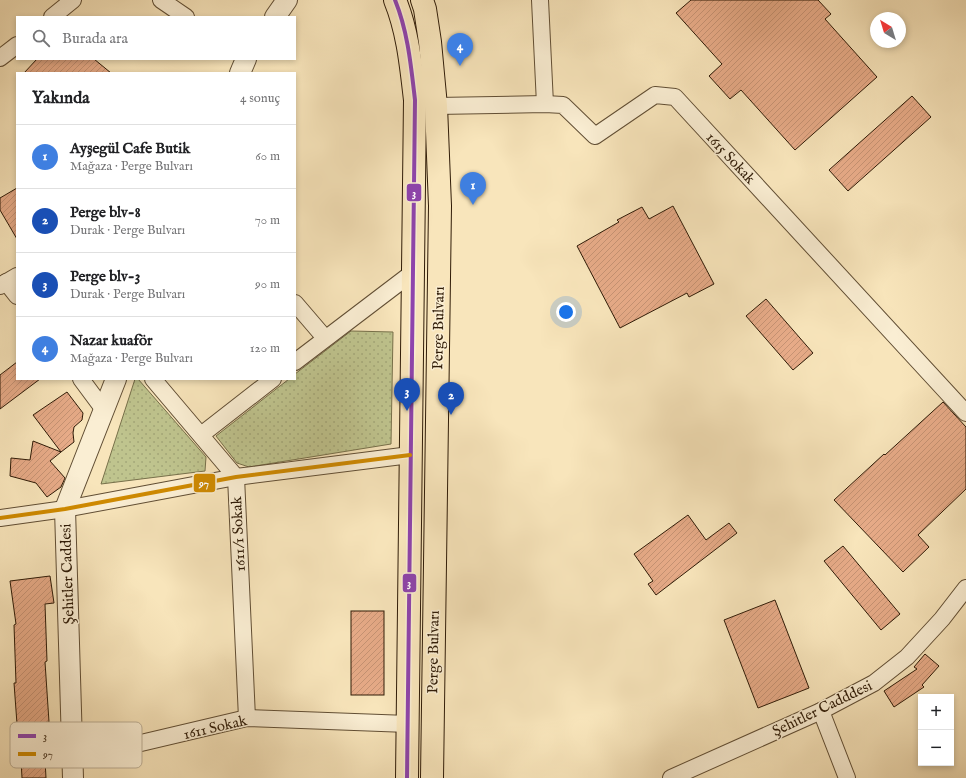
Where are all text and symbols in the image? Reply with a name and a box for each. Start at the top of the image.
north arrow [870,12,906,48]
search box [16,16,296,60]
icon: search [30,27,52,49]
text: Burada ara [62,29,128,48]
pin: 4 [447,33,473,66]
text: Yakında [32,88,90,109]
text: 4 sonuç [240,90,280,107]
street label: 1615 Sokak [702,128,760,189]
text: Ayşegül Cafe Butik [70,139,190,158]
text: 1 [43,148,47,165]
text: 60 m [255,148,280,165]
text: Mağaza · Perge Bulvarı [70,158,193,175]
pin: 1 [460,172,486,205]
line badge: 3 [406,183,422,202]
text: 3 [412,187,416,201]
text: Perge blv-8 [70,203,141,222]
text: 2 [42,212,48,229]
text: 70 m [255,212,280,229]
text: Durak · Perge Bulvarı [70,222,185,239]
text: Perge blv-3 [70,267,140,286]
text: 3 [43,276,47,293]
text: 90 m [255,276,280,293]
text: Durak · Perge Bulvarı [70,286,185,303]
street label: Perge Bulvarı [428,286,449,370]
your location [556,302,576,322]
text: Nazar kuaför [70,331,152,350]
text: 4 [42,340,48,357]
text: 120 m [250,340,280,357]
text: Mağaza · Perge Bulvarı [70,350,193,367]
pin: 3 [394,378,420,411]
pin: 2 [438,382,464,415]
line badge: 97 [193,473,216,493]
text: 97 [198,477,209,491]
street label: 1611/1 Sokak [227,495,250,572]
street label: Şehitler Caddesi [56,523,79,625]
line badge: 3 [402,573,417,593]
text: 3 [407,577,411,591]
street label: Perge Bulvarı [423,610,444,694]
street label: Şehitler Cadddesi [769,676,875,741]
map controls [918,694,954,766]
button: + [918,694,954,730]
street label: 1611 Sokak [182,711,250,744]
legend [10,722,142,768]
text: 3 [43,730,47,744]
button: − [918,730,954,766]
text: 97 [42,748,53,762]

